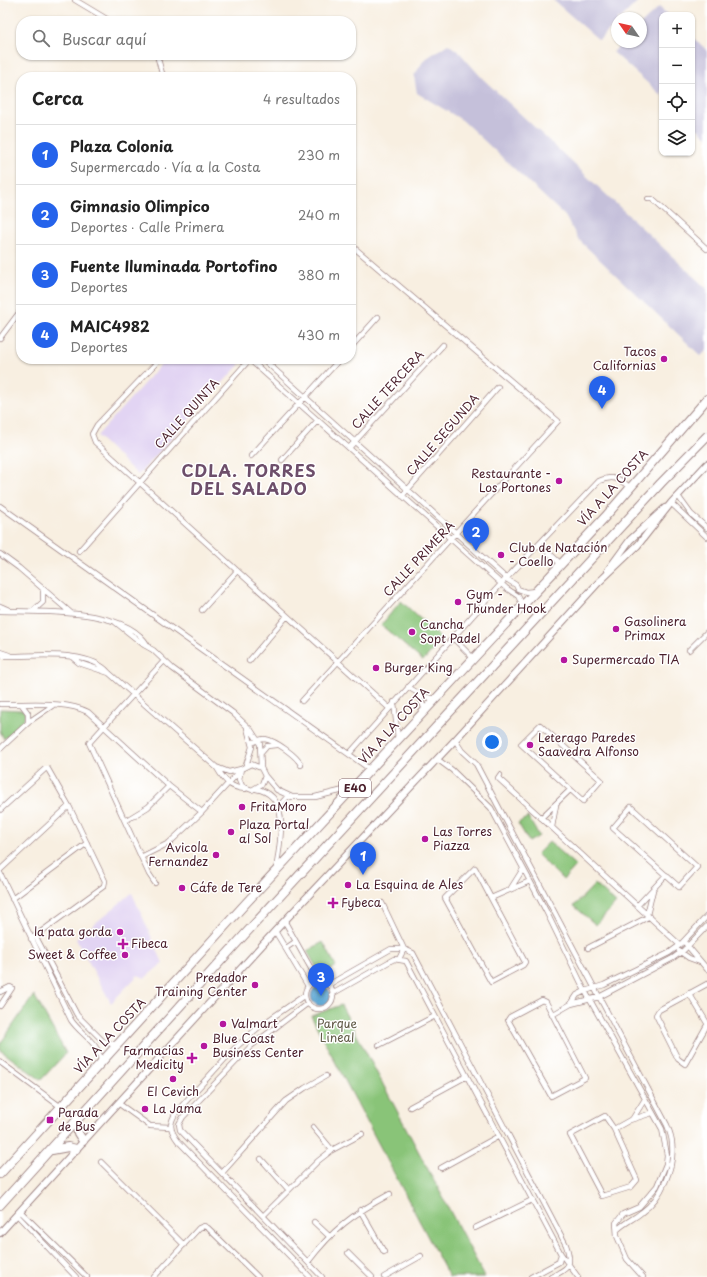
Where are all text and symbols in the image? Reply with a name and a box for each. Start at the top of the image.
north arrow [611,12,647,48]
map controls [659,12,695,156]
button: + [659,12,695,48]
search box [16,16,356,60]
icon: search [30,27,52,49]
text: Buscar aquí [62,27,146,50]
button: − [659,48,695,84]
button: locate [659,84,695,120]
text: Cerca [32,85,83,111]
text: 4 resultados [263,89,340,108]
button: layers [659,120,695,156]
text: Plaza Colonia [70,134,173,157]
text: 1 [42,145,48,164]
text: 230 m [298,145,340,164]
text: Supermercado · Vía a la Costa [70,157,260,176]
text: Gimnasio Olimpico [70,194,209,217]
text: 2 [40,205,50,224]
text: 240 m [298,205,340,224]
text: Deportes · Calle Primera [70,217,224,236]
text: Fuente Iluminada Portofino [70,254,277,277]
text: 3 [41,265,49,284]
text: 380 m [297,265,340,284]
text: Deportes [70,277,128,296]
text: MAIC4982 [70,314,150,337]
text: 4 [41,325,49,344]
text: 430 m [298,325,340,344]
text: Deportes [70,337,128,356]
place label: Tacos Californias [593,342,657,374]
street label: CALLE TERCERA [347,346,428,433]
marker: Tacos Californias [659,354,669,364]
street label: CALLE QUINTA [150,374,223,452]
pin: 4 [589,376,615,409]
street label: CALLE SEGUNDA [402,390,483,479]
street label: VÍA A LA COSTA [573,445,652,530]
district label: CDLA. TORRES DEL SALADO [182,458,316,500]
place label: Restaurante - Los Portones [471,464,552,496]
marker: Restaurante - Los Portones [554,476,564,486]
street label: CALLE PRIMERA [378,517,458,600]
pin: 2 [463,518,489,551]
place label: Club de Natación - Coello [509,538,607,570]
marker: Club de Natación - Coello [496,550,506,560]
place label: Gym - Thunder Hook [466,585,547,617]
marker: Gym - Thunder Hook [453,597,463,607]
place label: Gasolinera Primax [624,612,687,644]
place label: Cancha Sopt Padel [420,615,480,647]
marker: Gasolinera Primax [611,624,621,634]
marker: Cancha Sopt Padel [407,627,417,637]
place label: Supermercado TIA [572,650,680,668]
marker: Supermercado TIA [559,655,569,665]
place label: Burger King [384,658,453,676]
marker: Burger King [371,663,381,673]
street label: VÍA A LA COSTA [354,683,433,768]
place label: Leterago Paredes Saavedra Alfonso [538,728,639,760]
your location [482,732,502,752]
marker: Leterago Paredes Saavedra Alfonso [525,740,535,750]
road number: E40 [339,779,371,797]
place label: FritaMoro [250,797,307,815]
marker: FritaMoro [237,802,247,812]
place label: Plaza Portal al Sol [239,815,309,847]
place label: Las Torres Piazza [433,822,493,854]
marker: Plaza Portal al Sol [226,827,236,837]
marker: Las Torres Piazza [420,834,430,844]
place label: Avicola Fernandez [148,838,209,870]
pin: 1 [350,842,376,875]
marker: Avicola Fernandez [211,850,221,860]
place label: La Esquina de Ales [356,875,464,893]
place label: Cáfe de Tere [190,878,263,896]
marker: La Esquina de Ales [343,880,353,890]
marker: Cáfe de Tere [177,883,187,893]
place label: Fybeca [341,893,382,911]
marker: Fybeca [328,898,338,908]
place label: la pata gorda [34,922,112,940]
marker: la pata gorda [115,927,125,937]
place label: Fibeca [131,934,168,952]
marker: Fibeca [118,939,128,949]
place label: Sweet & Coffee [28,945,117,963]
marker: Sweet & Coffee [120,950,130,960]
pin: 3 [308,963,334,996]
place label: Predador Training Center [155,968,248,1000]
marker: Predador Training Center [250,980,260,990]
street label: VÍA A LA COSTA [69,993,149,1077]
place label: Valmart [231,1014,278,1032]
park label: Parque Lineal [317,1014,357,1046]
marker: Valmart [218,1019,228,1029]
place label: Blue Coast Business Center [212,1029,304,1061]
place label: Farmacias Medicity [123,1041,185,1073]
marker: Blue Coast Business Center [199,1041,209,1051]
marker: Farmacias Medicity [187,1053,197,1063]
marker: El Cevich [168,1074,178,1084]
place label: El Cevich [147,1082,199,1100]
place label: La Jama [153,1099,202,1117]
place label: Parada de Bus [58,1103,99,1135]
marker: La Jama [140,1104,150,1114]
marker: Parada de Bus [45,1115,55,1125]

